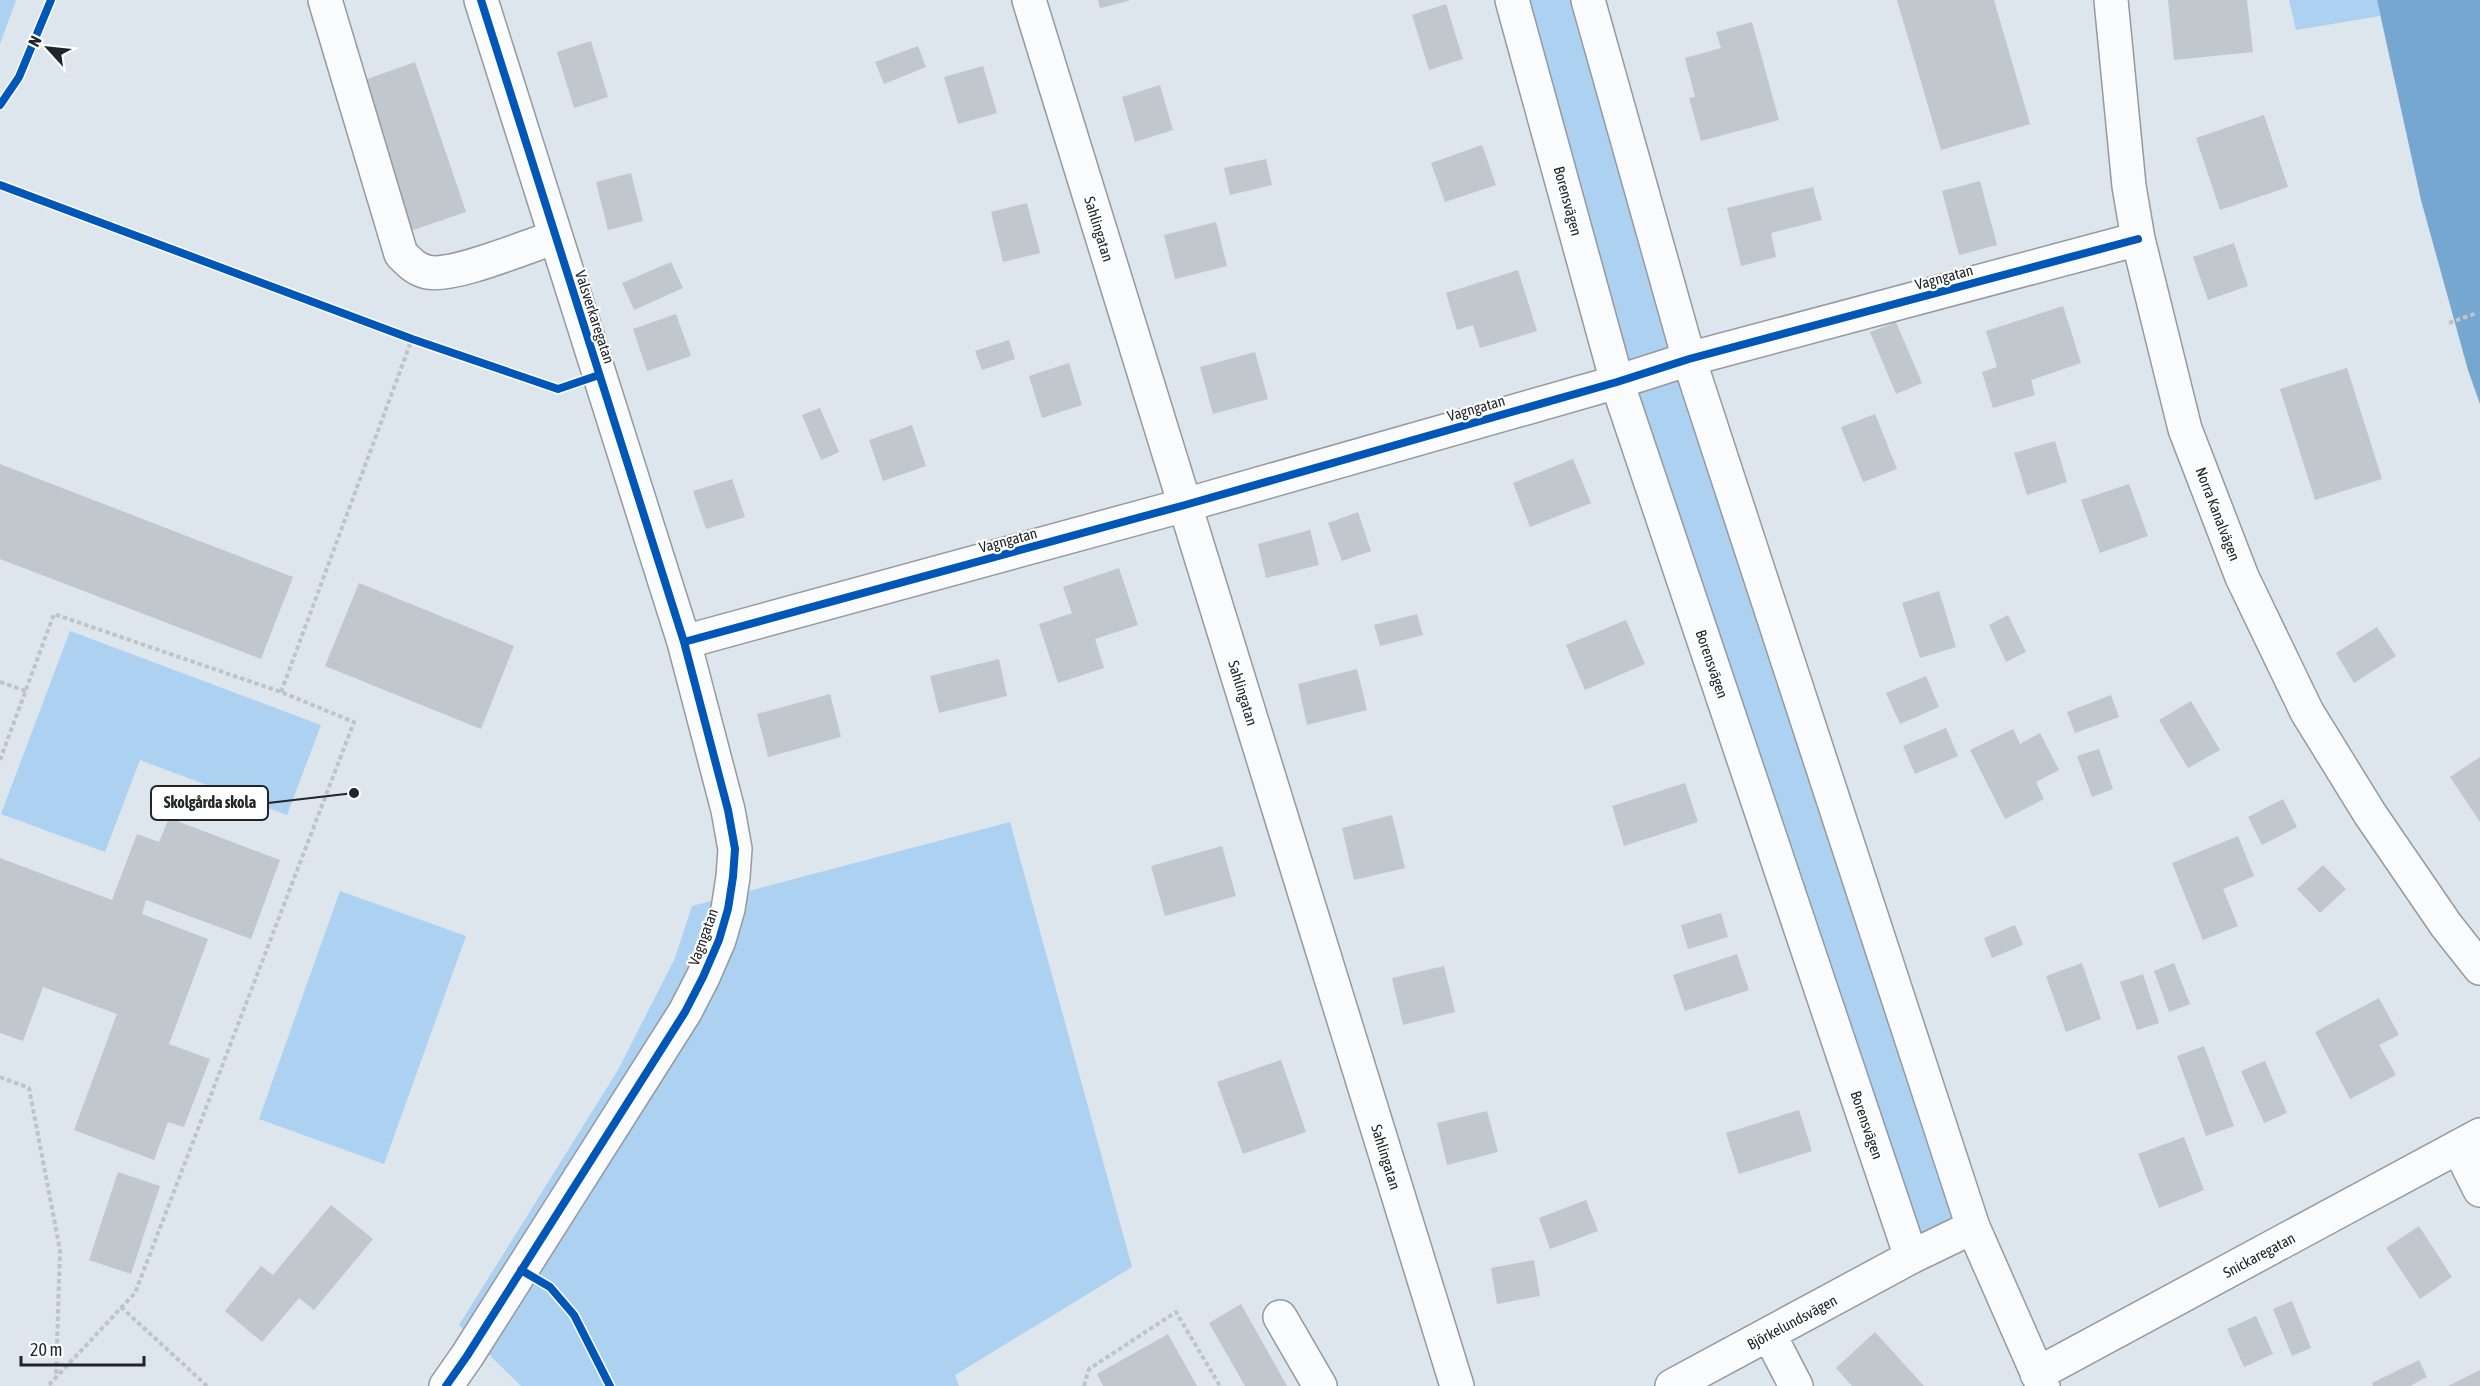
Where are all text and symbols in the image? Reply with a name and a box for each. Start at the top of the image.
north arrow [18,18,78,78]
text: N [24,33,45,49]
street label: Borensvägen [1551,164,1585,238]
street label: Sahlingatan [1081,195,1117,263]
street label: Vagngatan [1913,261,1975,293]
street label: Valsverkaregatan [572,268,618,366]
street label: Vagngatan [1445,392,1507,424]
street label: Norra Kanalvägen [2192,465,2244,563]
street label: Vagngatan [977,524,1039,556]
street label: Borensvägen [1692,628,1732,700]
street label: Sahlingatan [1225,659,1261,727]
callout: Skolgårda skola [151,786,268,820]
text: Skolgårda skola [164,793,256,811]
street label: Vagngatan [685,906,721,968]
street label: Borensvägen [1847,1089,1887,1161]
street label: Sahlingatan [1368,1123,1404,1191]
street label: Snickaregatan [2220,1229,2298,1281]
street label: Björkelundsvägen [1744,1291,1840,1353]
scale bar [21,1329,144,1367]
text: 20 m [30,1339,62,1360]

